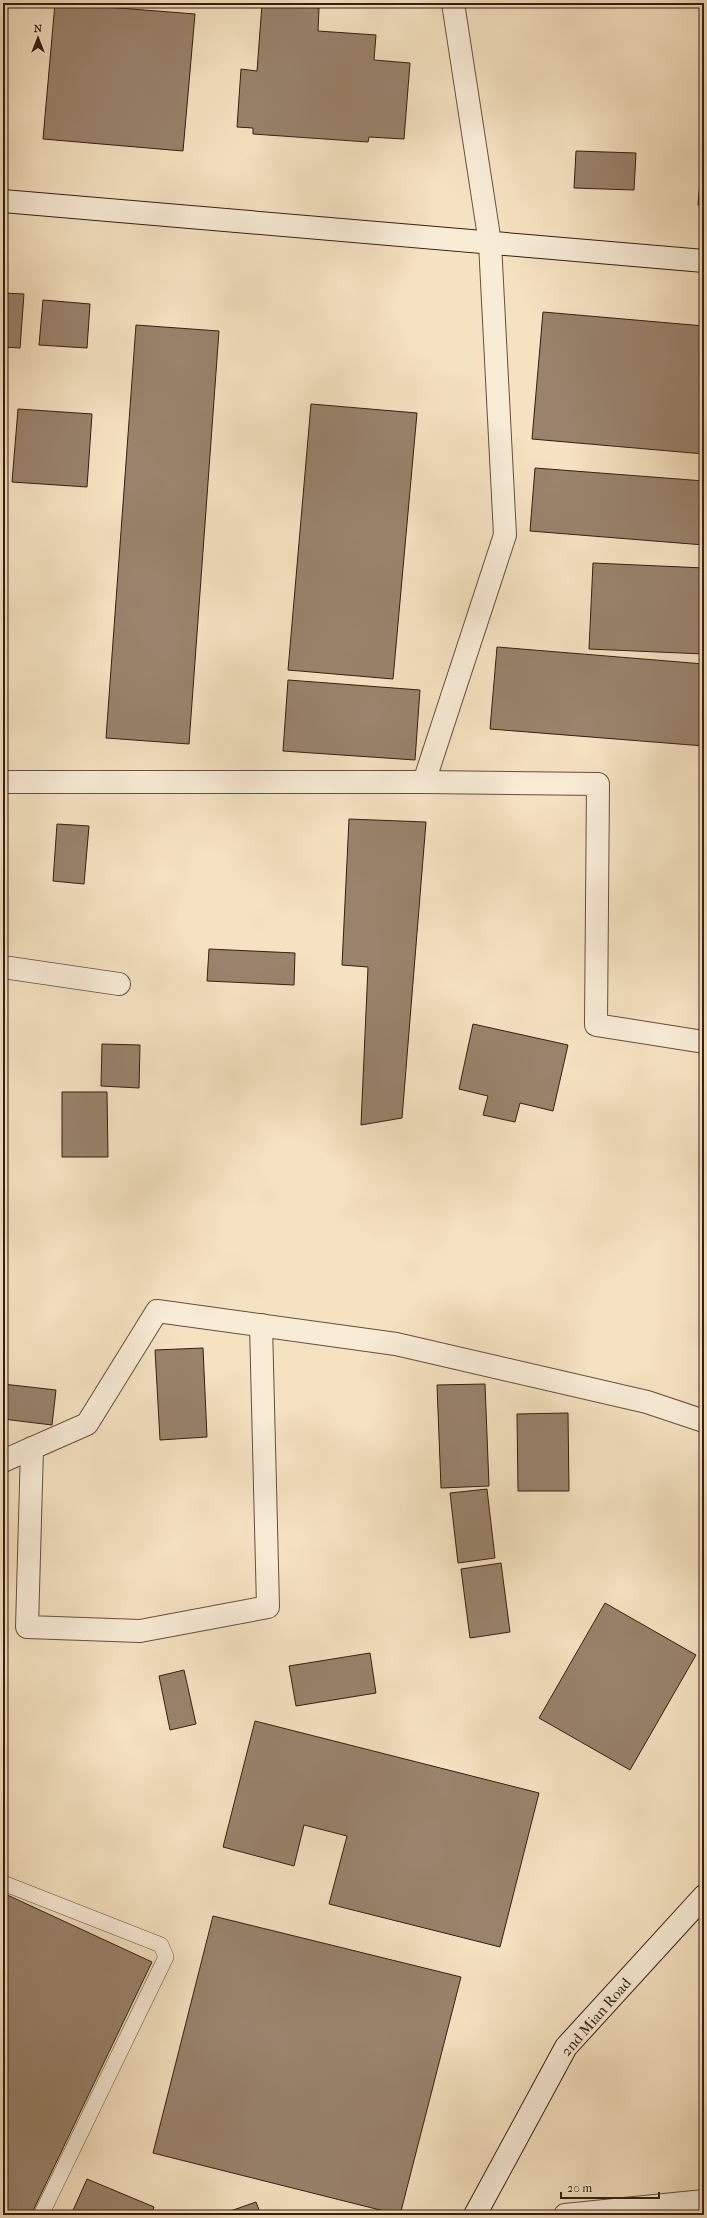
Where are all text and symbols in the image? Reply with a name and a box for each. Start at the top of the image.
north arrow [18,18,58,58]
text: N [34,22,43,35]
street label: 2nd Mian Road [557,1973,636,2060]
scale bar [561,2174,659,2200]
text: 20 m [567,2181,592,2195]

